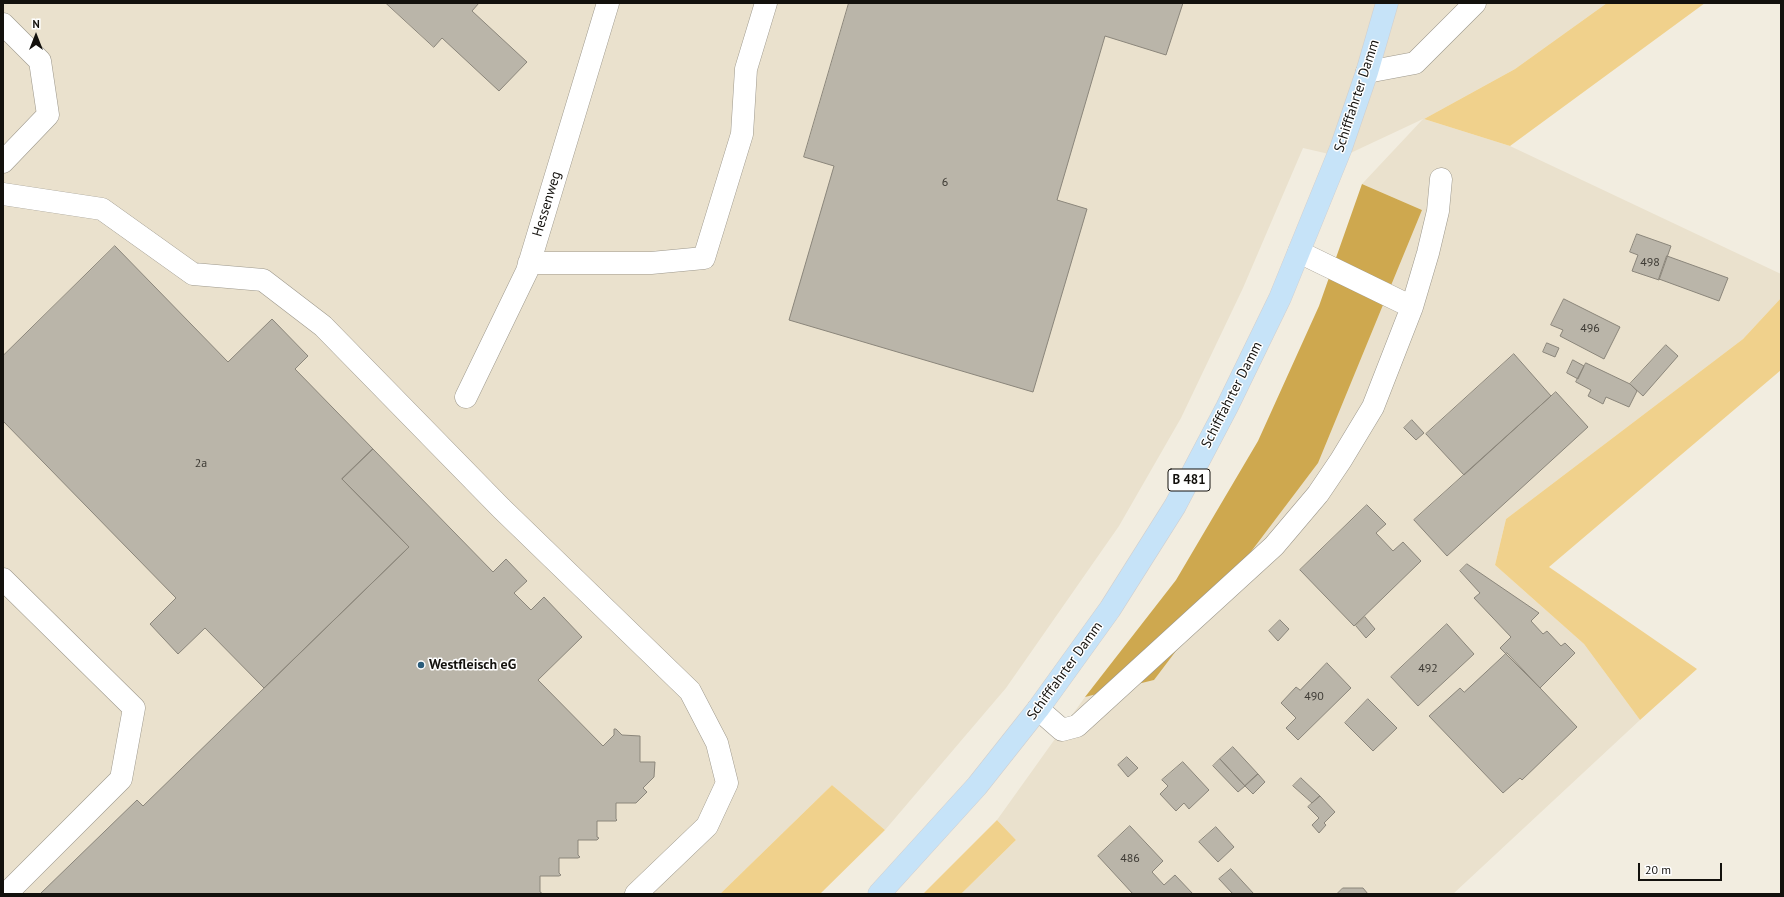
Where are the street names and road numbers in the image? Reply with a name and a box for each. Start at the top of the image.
street label: Schifffahrter Damm [1331,38,1383,154]
street label: Hessenweg [529,169,565,239]
street label: Schifffahrter Damm [1198,339,1266,451]
road number: B 481 [1168,469,1210,491]
street label: Schifffahrter Damm [1024,619,1106,723]

